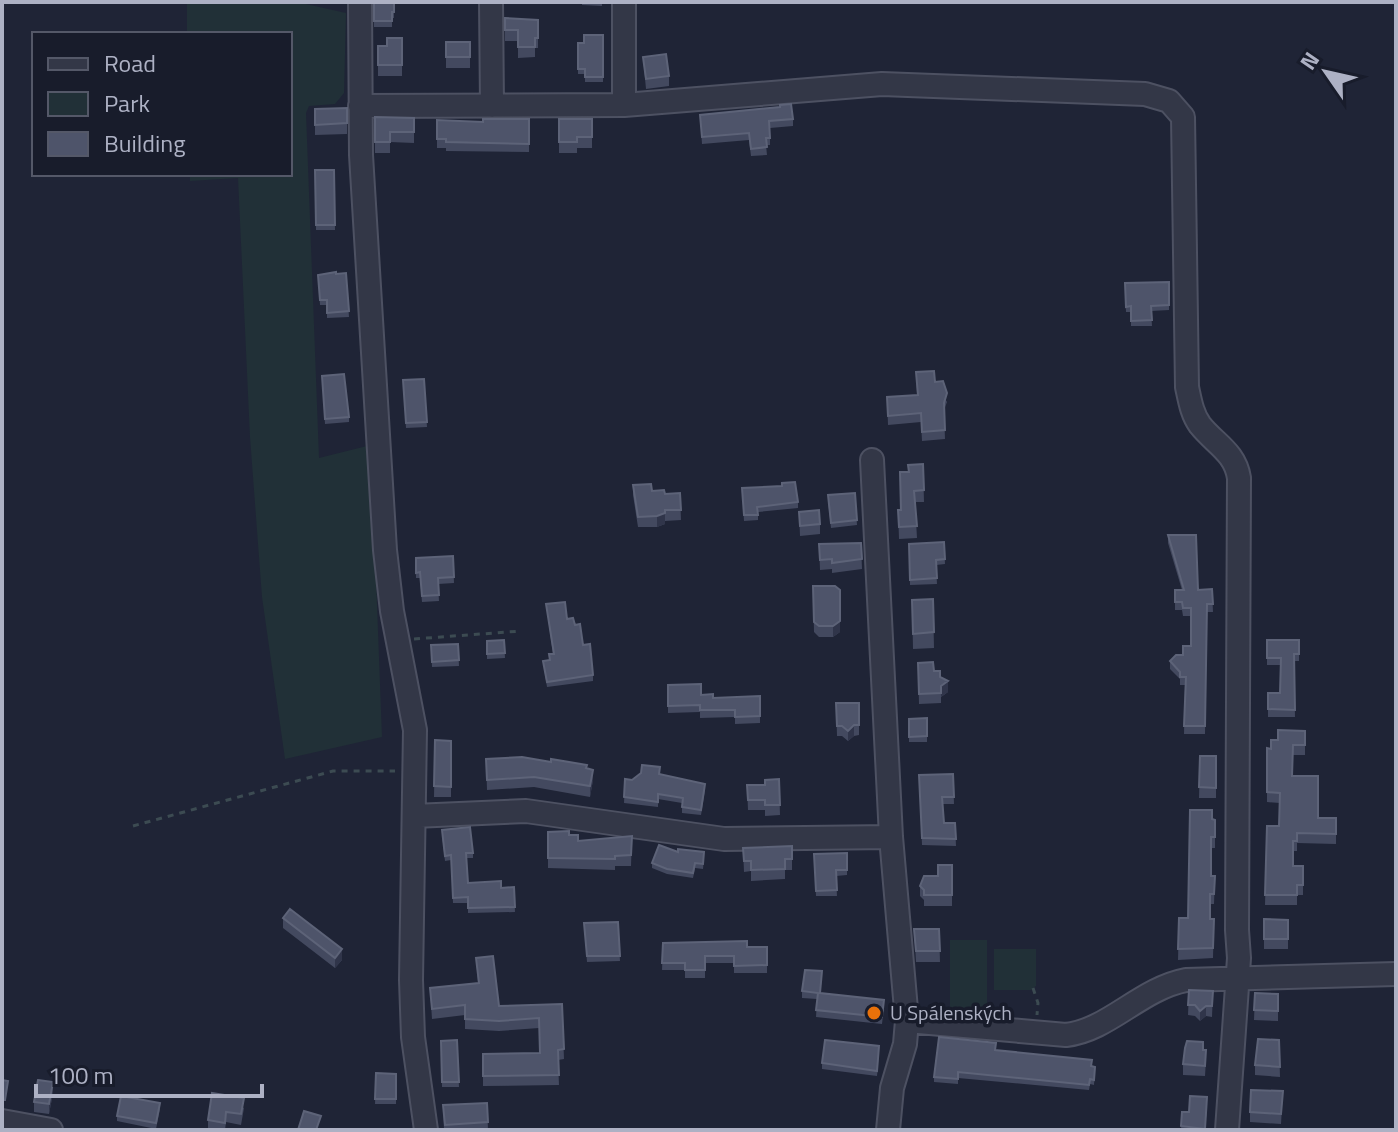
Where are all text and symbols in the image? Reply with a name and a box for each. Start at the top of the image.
legend [32,32,292,176]
north arrow [1286,32,1366,112]
text: Road [104,45,156,81]
text: N [1291,45,1328,77]
text: Park [104,85,150,121]
text: Building [104,125,186,161]
place label: U Spálenských [890,997,1012,1028]
marker: U Spálenských [865,1004,883,1022]
scale bar [36,1048,262,1098]
text: 100 m [48,1057,114,1093]

